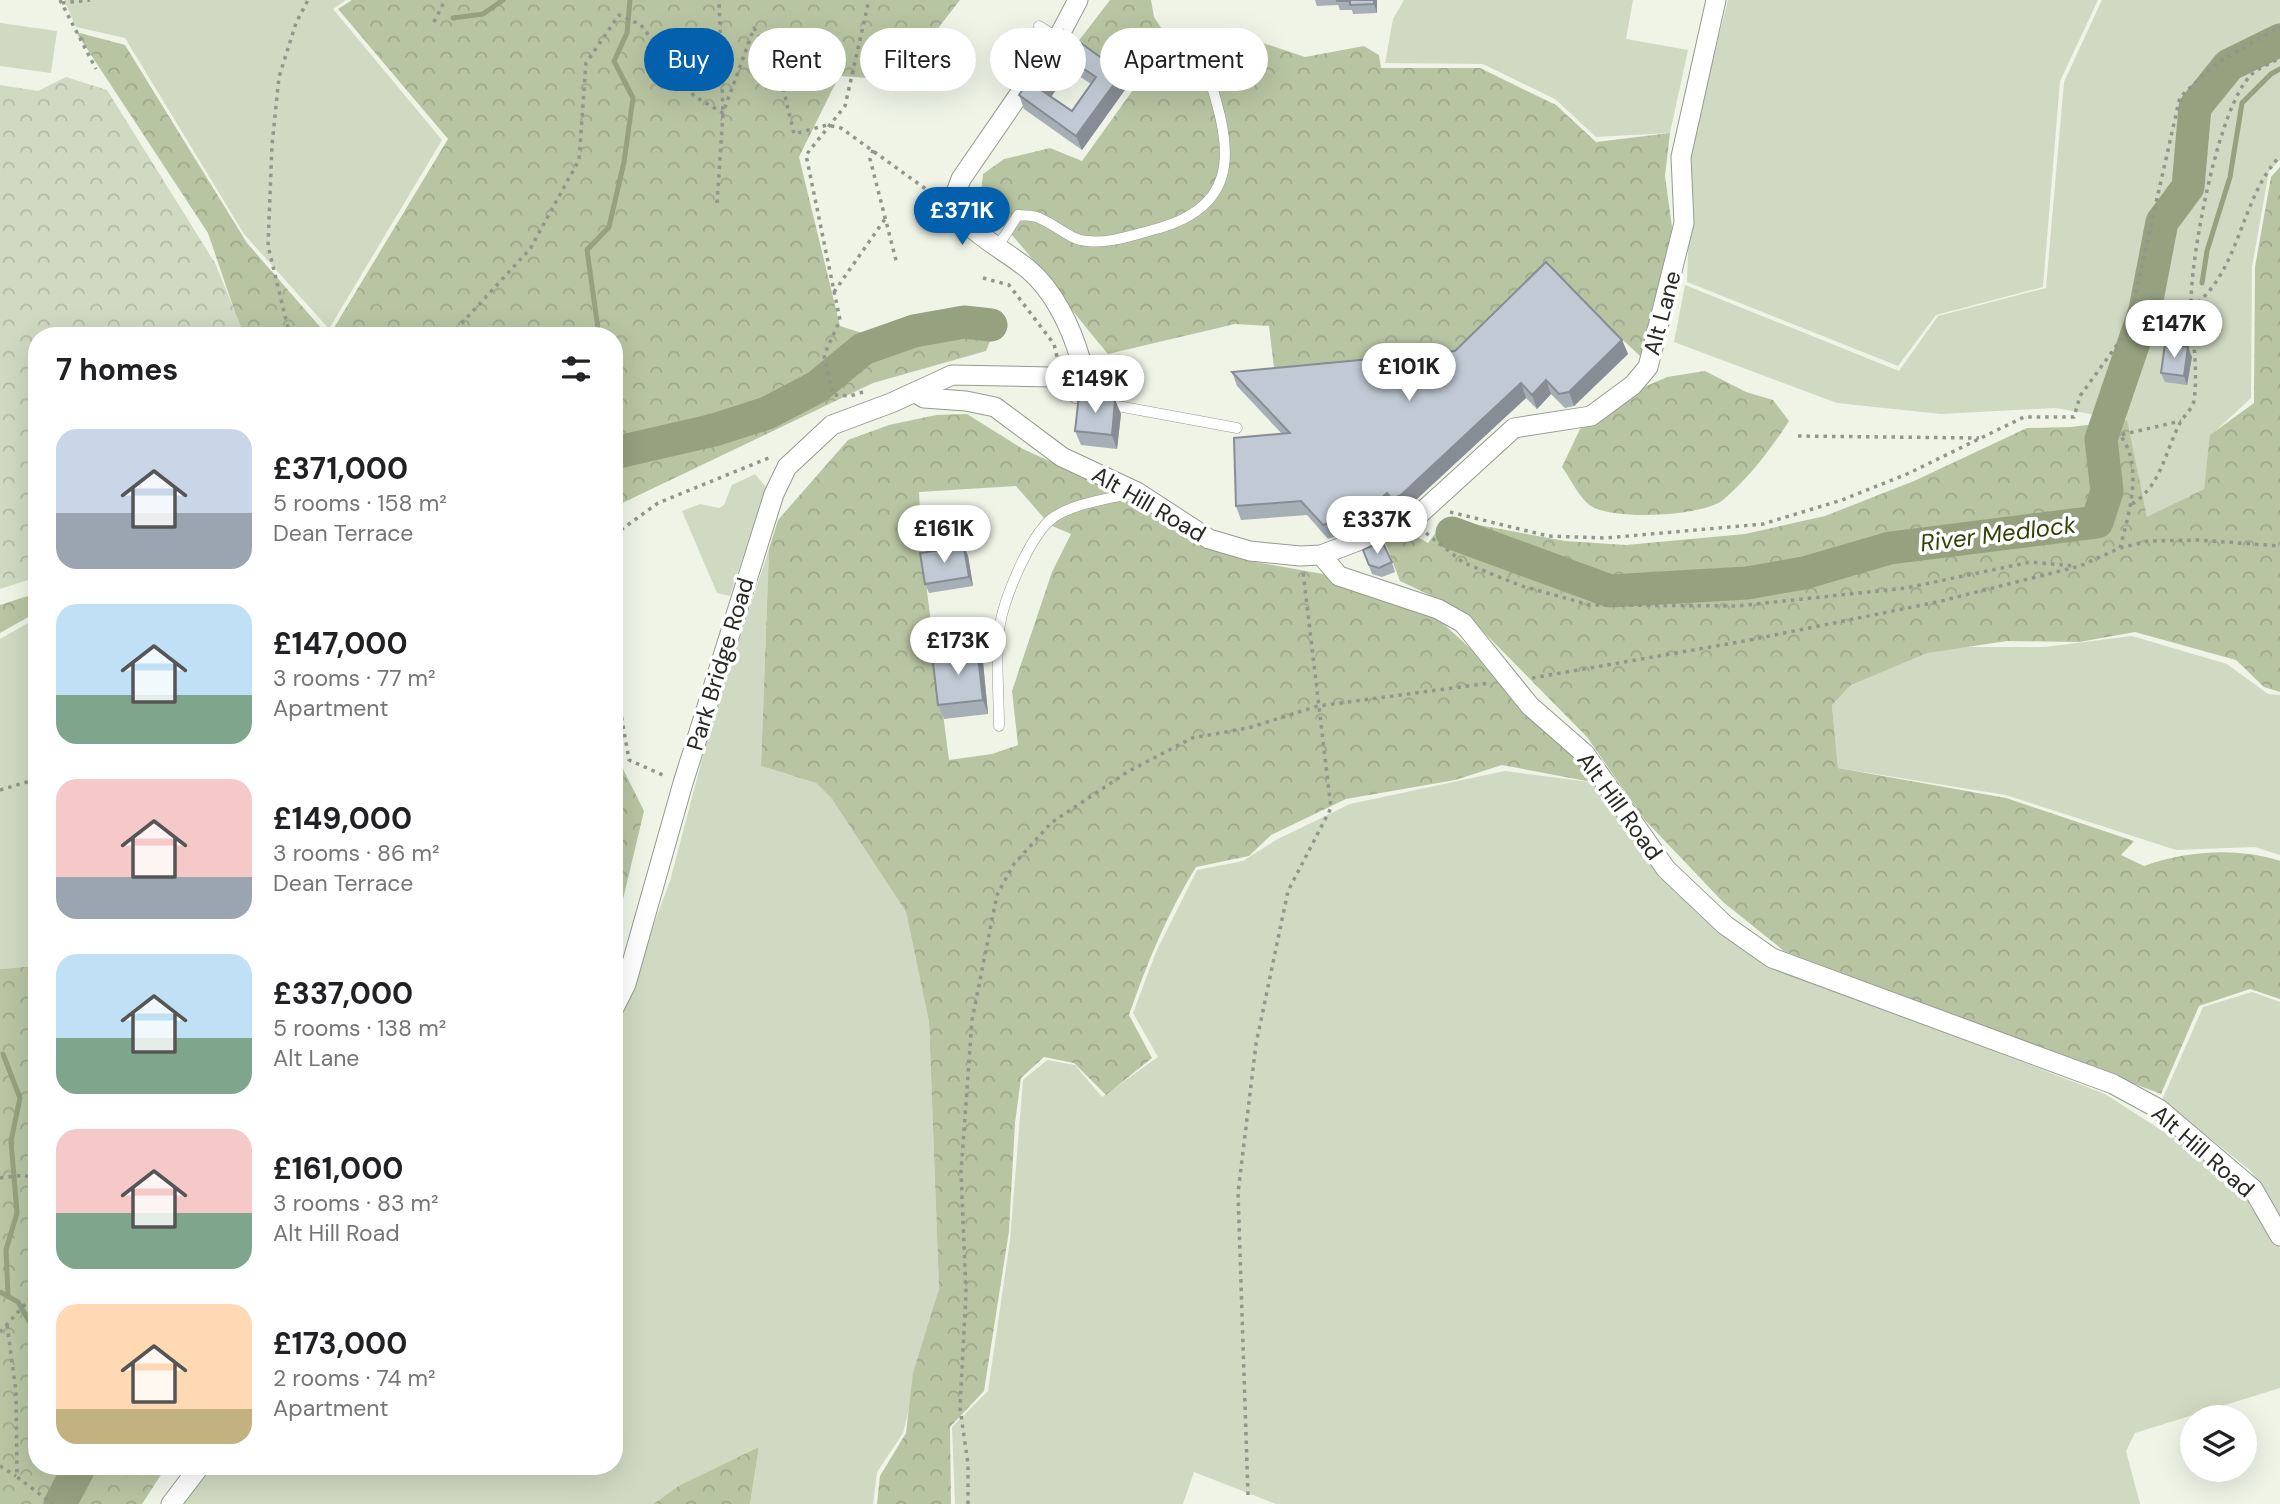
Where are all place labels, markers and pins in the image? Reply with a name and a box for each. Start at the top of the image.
pin: £371K [913,188,1011,247]
pin: £147K [2125,300,2223,360]
pin: £101K [1360,344,1458,403]
pin: £149K [1046,356,1144,415]
pin: £337K [1328,496,1426,556]
pin: £161K [895,505,993,565]
pin: £173K [909,618,1007,677]

